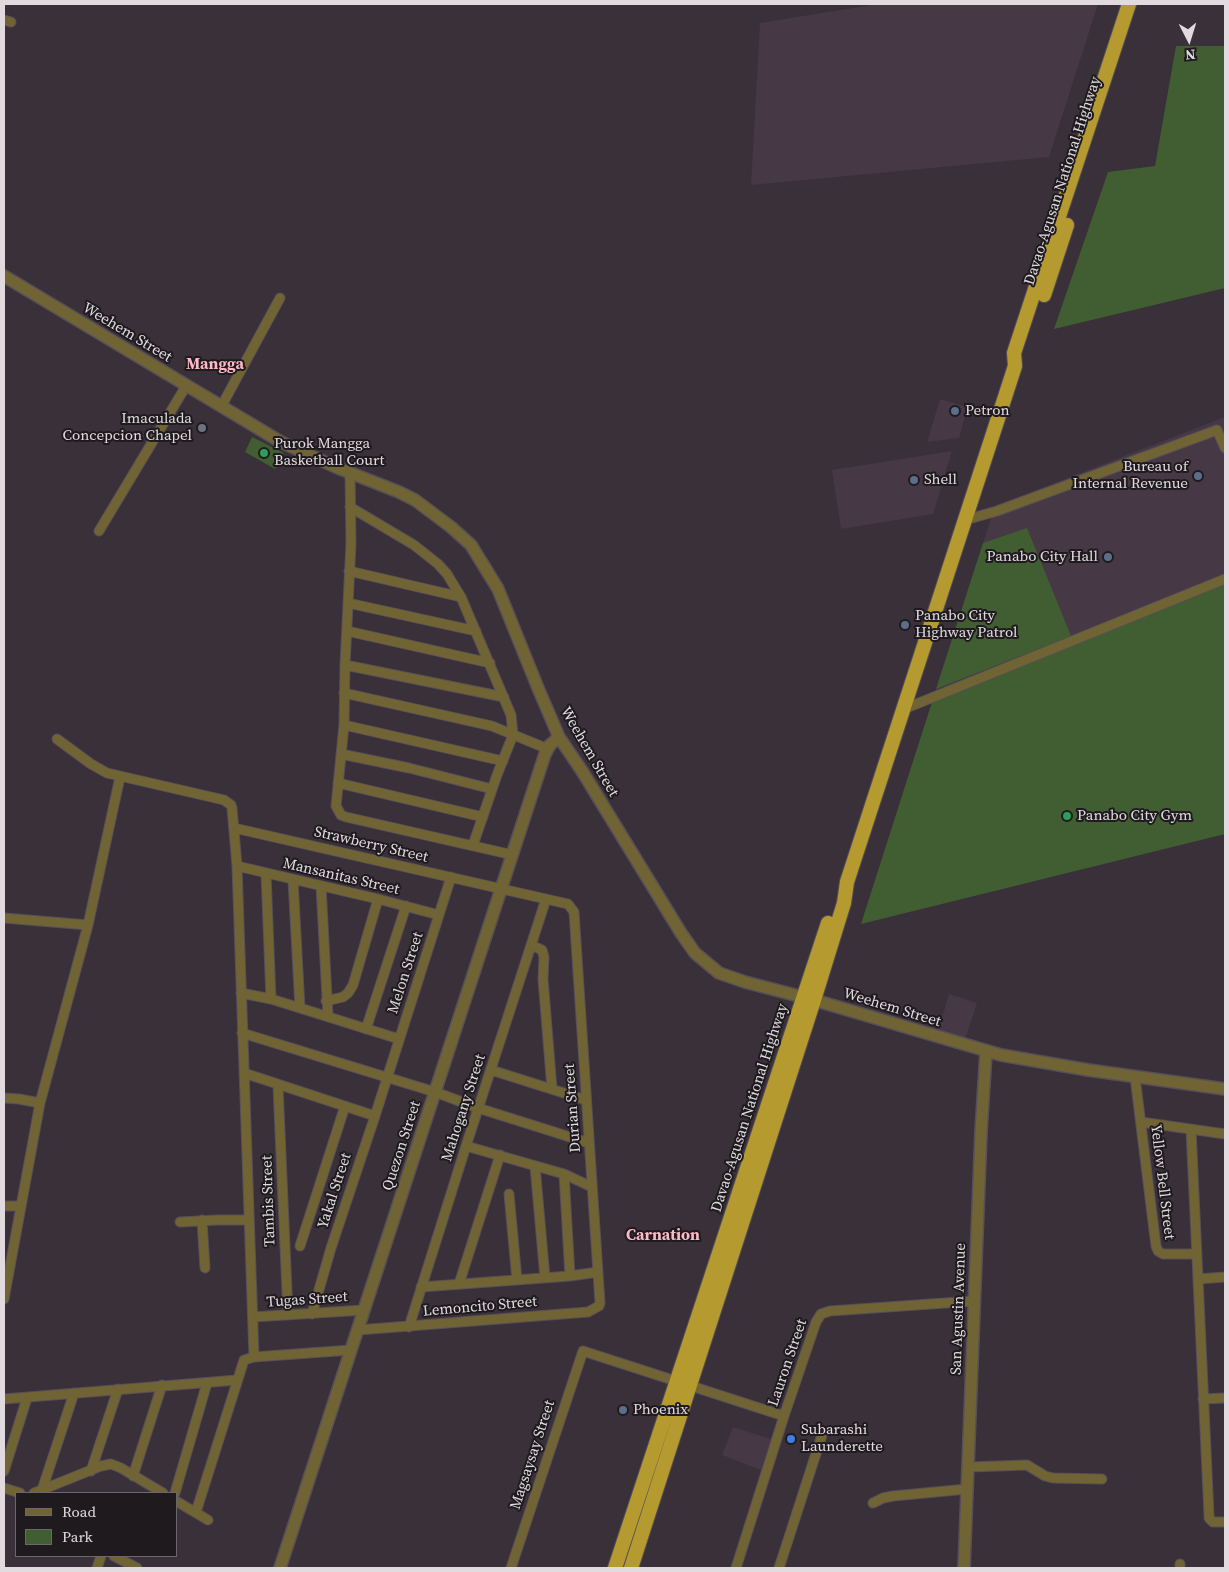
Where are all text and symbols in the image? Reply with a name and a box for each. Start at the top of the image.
north arrow [1164,15,1214,65]
text: N [1184,45,1196,65]
street label: Davao-Agusan National Highway [1021,74,1105,288]
street label: Weehem Street [79,299,175,367]
district label: Mangga [186,355,244,375]
place label: Petron [965,402,1010,420]
marker: Petron [949,405,961,417]
place label: Imaculada Concepcion Chapel [63,410,192,445]
marker: Imaculada Concepcion Chapel [196,422,208,434]
place label: Purok Mangga Basketball Court [274,435,384,470]
marker: Purok Mangga Basketball Court [258,447,270,459]
place label: Bureau of Internal Revenue [1073,458,1188,493]
marker: Bureau of Internal Revenue [1192,470,1204,482]
place label: Shell [924,471,957,489]
marker: Shell [908,474,920,486]
place label: Panabo City Hall [986,548,1098,566]
marker: Panabo City Hall [1102,551,1114,563]
place label: Panabo City Highway Patrol [915,607,1017,642]
marker: Panabo City Highway Patrol [899,619,911,631]
street label: Weehem Street [556,704,622,800]
place label: Panabo City Gym [1077,807,1192,825]
marker: Panabo City Gym [1061,810,1073,822]
street label: Strawberry Street [312,823,430,867]
street label: Mansanitas Street [281,855,401,899]
street label: Melon Street [384,930,428,1016]
street label: Weehem Street [841,985,943,1031]
street label: Davao-Agusan National Highway [708,1001,792,1215]
street label: Mahogany Street [438,1052,490,1164]
street label: Durian Street [561,1063,585,1153]
street label: Quezon Street [379,1099,425,1193]
street label: Yellow Bell Street [1146,1123,1178,1241]
street label: Yakal Street [314,1151,356,1231]
street label: Tambis Street [258,1155,280,1247]
district label: Carnation [626,1226,700,1246]
street label: San Agustin Avenue [948,1243,970,1375]
street label: Tugas Street [266,1288,348,1312]
street label: Lemoncito Street [422,1293,538,1321]
street label: Lauron Street [765,1317,811,1409]
street label: Magsaysay Street [507,1398,559,1512]
place label: Phoenix [633,1401,688,1419]
marker: Phoenix [617,1404,629,1416]
place label: Subarashi Launderette [801,1421,883,1456]
marker: Subarashi Launderette [785,1433,797,1445]
legend [15,1492,178,1557]
text: Road [62,1501,96,1522]
text: Park [62,1526,93,1547]

